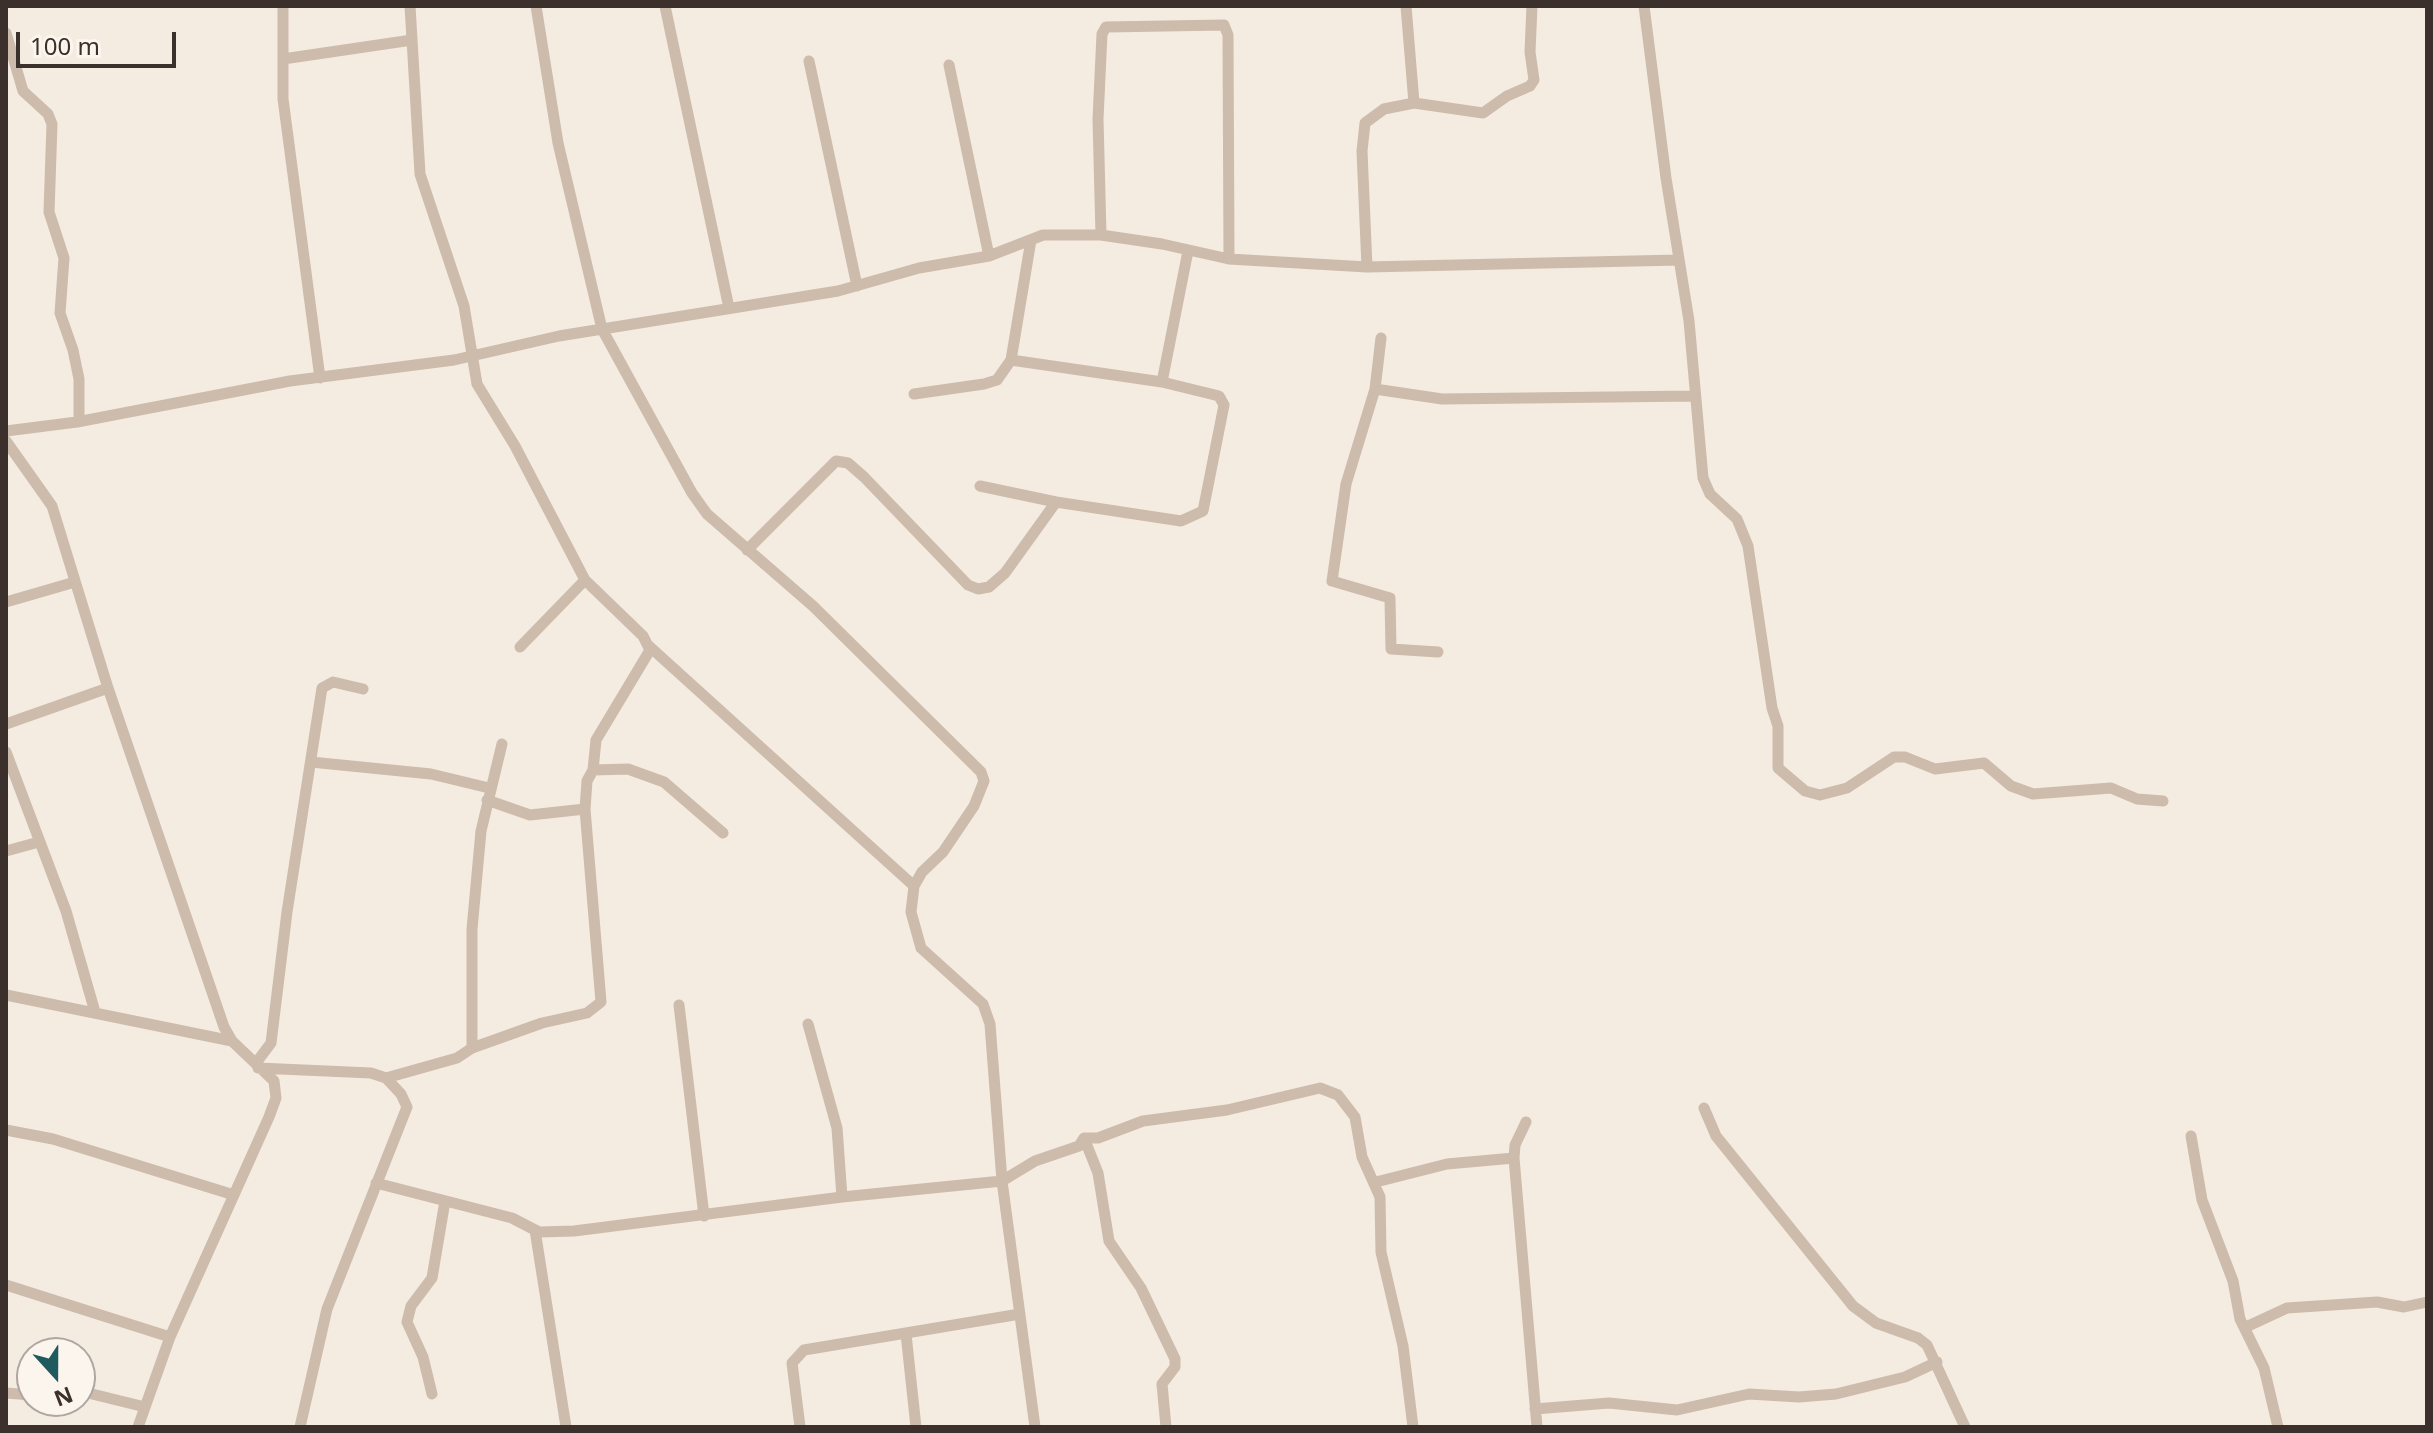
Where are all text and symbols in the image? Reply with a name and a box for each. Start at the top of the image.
scale bar [20,16,180,66]
text: 100 m [30,29,100,62]
north arrow [16,1337,96,1417]
text: N [50,1380,78,1415]

